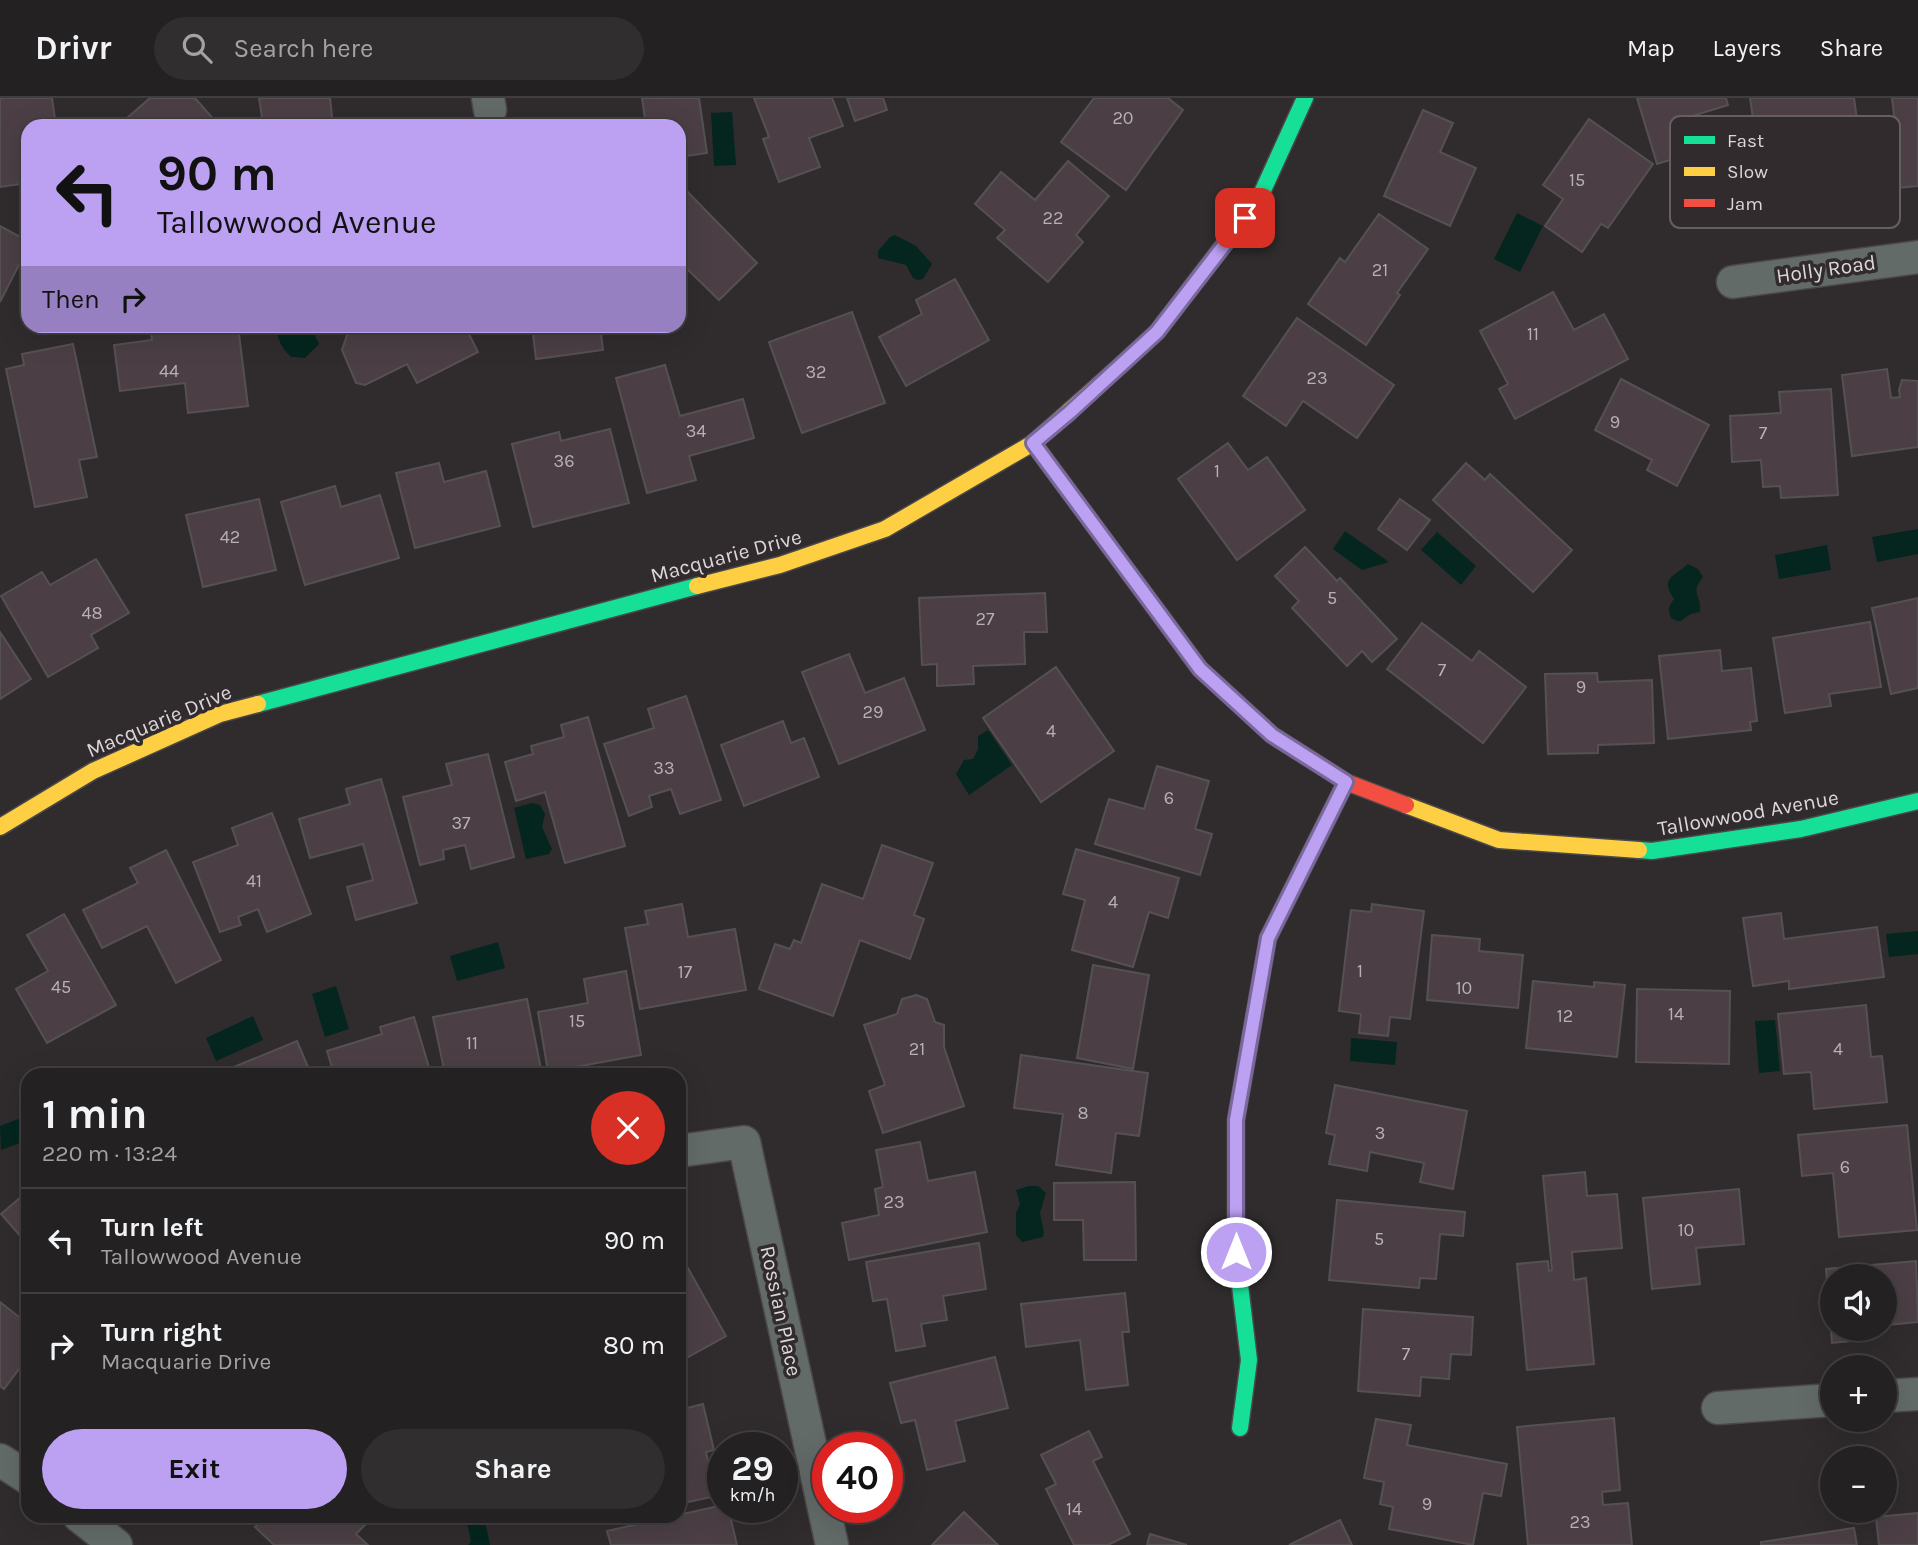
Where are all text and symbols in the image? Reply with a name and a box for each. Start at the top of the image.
search box [154,17,644,80]
text: Drivr [35,29,112,67]
icon: search [178,29,216,67]
text: Search here [234,33,373,64]
text: Map [1627,34,1675,62]
text: Layers [1713,34,1782,62]
text: Share [1820,34,1883,62]
house number: 20 [1112,107,1134,129]
legend [1670,116,1900,228]
text: Fast [1727,130,1764,152]
text: 90 m [157,145,277,202]
icon: left [42,147,133,238]
text: Slow [1727,161,1768,183]
house number: 15 [1569,169,1585,191]
pin [1215,188,1275,248]
text: Jam [1727,193,1763,215]
icon: arrive [1226,199,1264,237]
text: Tallowwood Avenue [157,204,436,241]
house number: 22 [1043,207,1063,229]
street label: Holly Road [1775,250,1877,288]
house number: 21 [1372,259,1388,281]
icon: right [114,280,152,318]
text: Then [42,284,100,315]
house number: 11 [1527,323,1539,345]
house number: 44 [159,360,179,382]
house number: 32 [805,361,827,383]
house number: 23 [1306,367,1328,389]
house number: 9 [1610,411,1620,433]
house number: 34 [686,420,706,442]
house number: 7 [1759,422,1768,444]
house number: 36 [554,450,574,472]
house number: 1 [1214,460,1220,482]
street label: Macquarie Drive [648,524,804,588]
house number: 42 [220,526,240,548]
house number: 5 [1327,587,1337,609]
house number: 48 [81,602,103,624]
house number: 27 [976,608,995,630]
house number: 7 [1438,659,1447,681]
house number: 9 [1576,676,1586,698]
street label: Macquarie Drive [83,680,235,762]
house number: 29 [863,701,883,723]
house number: 4 [1046,720,1056,742]
house number: 33 [653,757,675,779]
street label: Tallowwood Avenue [1656,785,1840,841]
house number: 6 [1164,787,1174,809]
house number: 37 [451,812,471,834]
house number: 41 [246,870,262,892]
house number: 4 [1108,891,1118,913]
house number: 1 [1357,960,1363,982]
house number: 17 [678,961,693,983]
house number: 45 [51,976,71,998]
house number: 10 [1456,977,1472,999]
house number: 14 [1668,1003,1684,1025]
house number: 12 [1557,1005,1573,1027]
house number: 15 [569,1010,585,1032]
house number: 11 [466,1032,478,1054]
house number: 21 [909,1038,925,1060]
house number: 4 [1833,1038,1843,1060]
text: 1 min [42,1089,147,1139]
button: close [591,1091,665,1165]
house number: 8 [1077,1102,1089,1124]
house number: 3 [1375,1122,1385,1144]
text: 220 m · 13:24 [42,1140,177,1167]
house number: 6 [1840,1156,1850,1178]
house number: 23 [883,1191,905,1213]
text: Turn left [101,1212,203,1243]
position arrow [1199,1215,1273,1289]
house number: 10 [1678,1219,1694,1241]
icon: left [42,1222,80,1260]
text: 90 m [604,1225,665,1256]
house number: 5 [1374,1228,1384,1250]
text: Tallowwood Avenue [101,1243,302,1270]
street label: Rossian Place [755,1244,807,1378]
map controls [1820,1264,1897,1523]
button: sound [1820,1264,1897,1341]
text: Turn right [101,1317,222,1348]
icon: right [42,1327,80,1365]
text: 80 m [603,1330,665,1361]
house number: 7 [1402,1343,1411,1365]
text: Macquarie Drive [101,1348,271,1375]
button: + [1820,1355,1897,1432]
button: Exit [42,1429,347,1509]
button: Share [361,1429,665,1509]
speed limit sign: 40 [812,1432,903,1523]
button: − [1820,1446,1897,1523]
text: 29 [731,1448,774,1489]
text: km/h [730,1484,775,1506]
house number: 9 [1422,1493,1432,1515]
house number: 14 [1066,1498,1082,1520]
house number: 23 [1569,1511,1591,1533]

